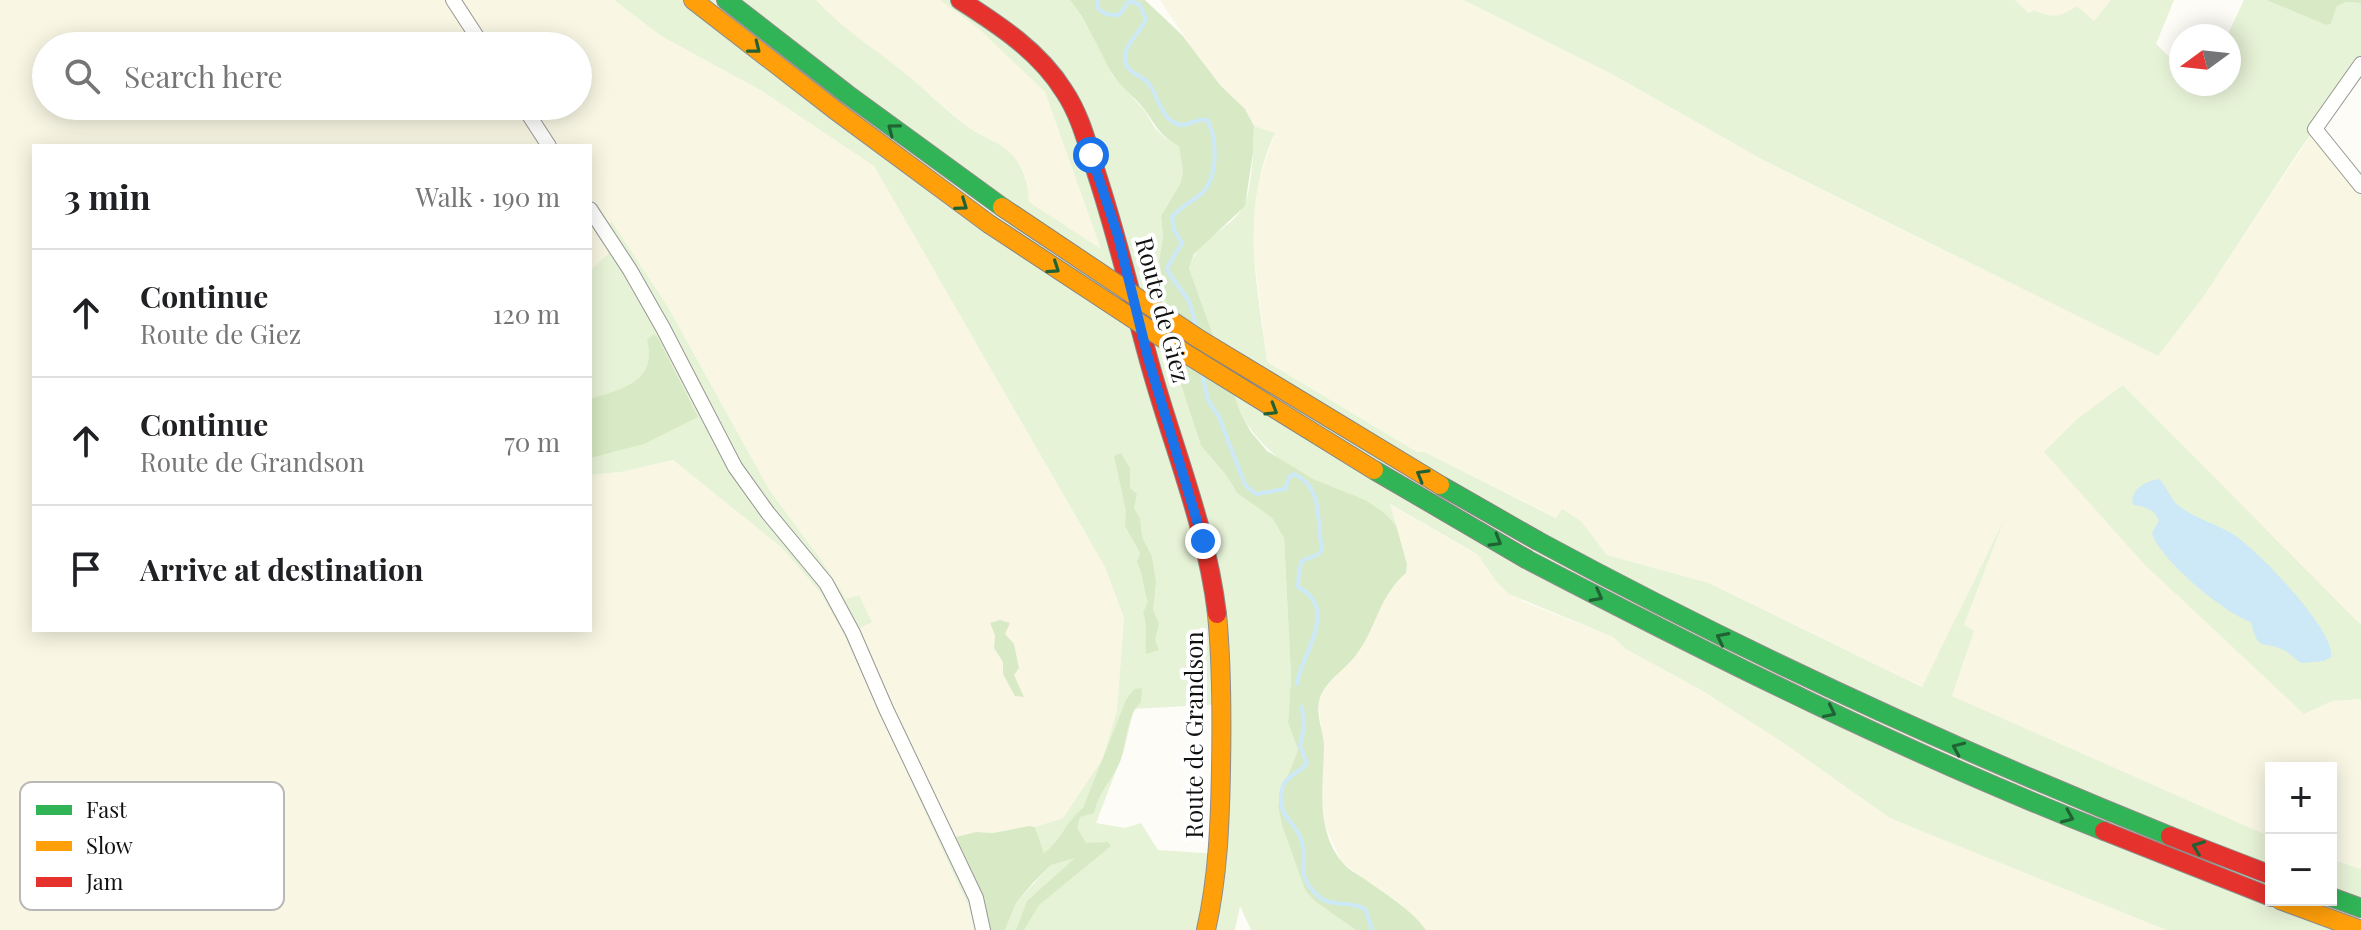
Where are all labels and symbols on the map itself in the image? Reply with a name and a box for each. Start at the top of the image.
north arrow [2169,24,2241,96]
one-way arrow [746,39,760,53]
one-way arrow [887,124,902,138]
route start [1073,137,1109,173]
one-way arrow [954,195,968,210]
street label: Route de Giez [1129,233,1199,385]
one-way arrow [1045,258,1059,273]
one-way arrow [1263,400,1278,415]
one-way arrow [1416,469,1431,485]
route end [1185,523,1221,559]
one-way arrow [1487,531,1502,547]
one-way arrow [1589,586,1603,602]
street label: Route de Grandson [1177,631,1209,839]
one-way arrow [1716,632,1731,647]
one-way arrow [1822,702,1836,718]
one-way arrow [1952,742,1966,758]
legend [20,782,284,910]
text: Fast [86,794,128,824]
one-way arrow [2060,807,2074,824]
text: Slow [86,830,133,860]
one-way arrow [2192,840,2206,857]
text: Jam [85,866,124,896]

